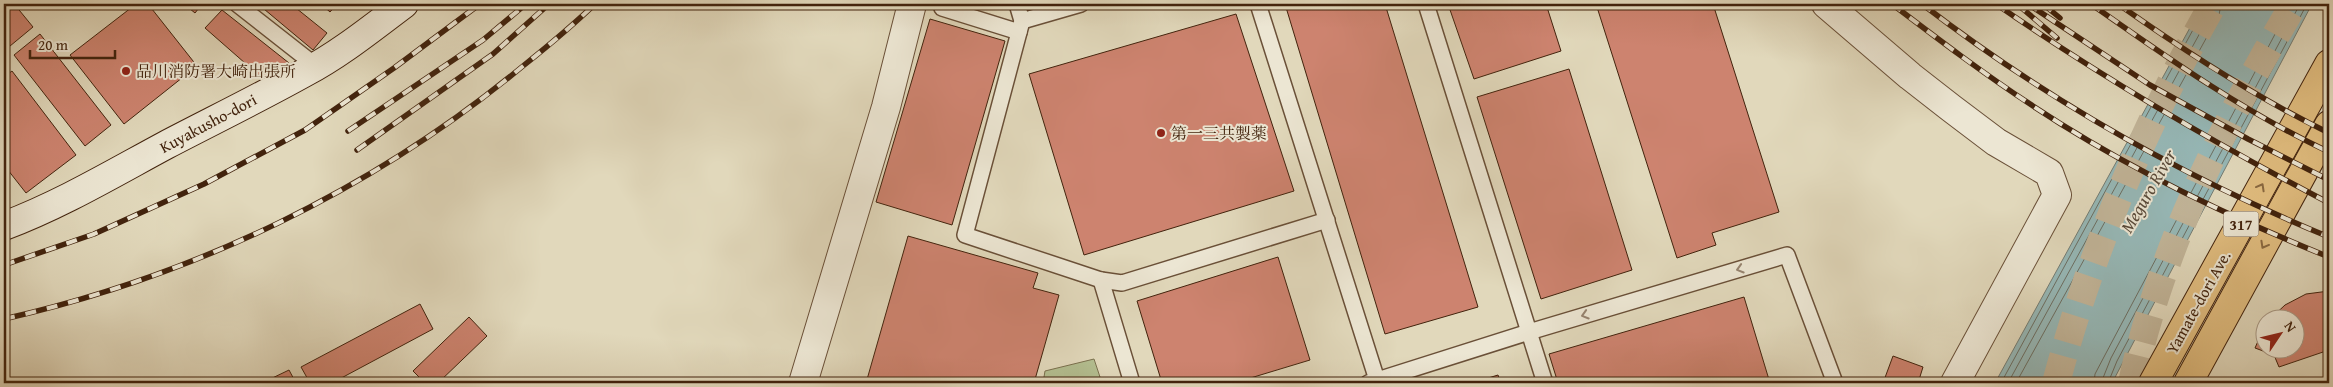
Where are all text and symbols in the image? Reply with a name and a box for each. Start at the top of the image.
scale bar [30,28,115,60]
text: 20 m [38,34,69,55]
place label: 品川消防署大崎出張所 [136,59,296,83]
marker: 品川消防署大崎出張所 [120,65,132,77]
street label: Kuyakusho-dori [155,87,261,159]
place label: 第一三共製薬 [1171,121,1267,145]
marker: 第一三共製薬 [1155,127,1167,139]
water label: Meguro River [2113,143,2183,238]
one-way arrow [2255,184,2265,193]
road number: 317 [2224,212,2258,236]
one-way arrow [2260,239,2270,248]
street label: Yamate-dori Ave. [2160,246,2236,358]
one-way arrow [1737,263,1745,273]
one-way arrow [1581,310,1589,320]
north arrow [2256,310,2306,360]
text: N [2280,317,2302,337]

